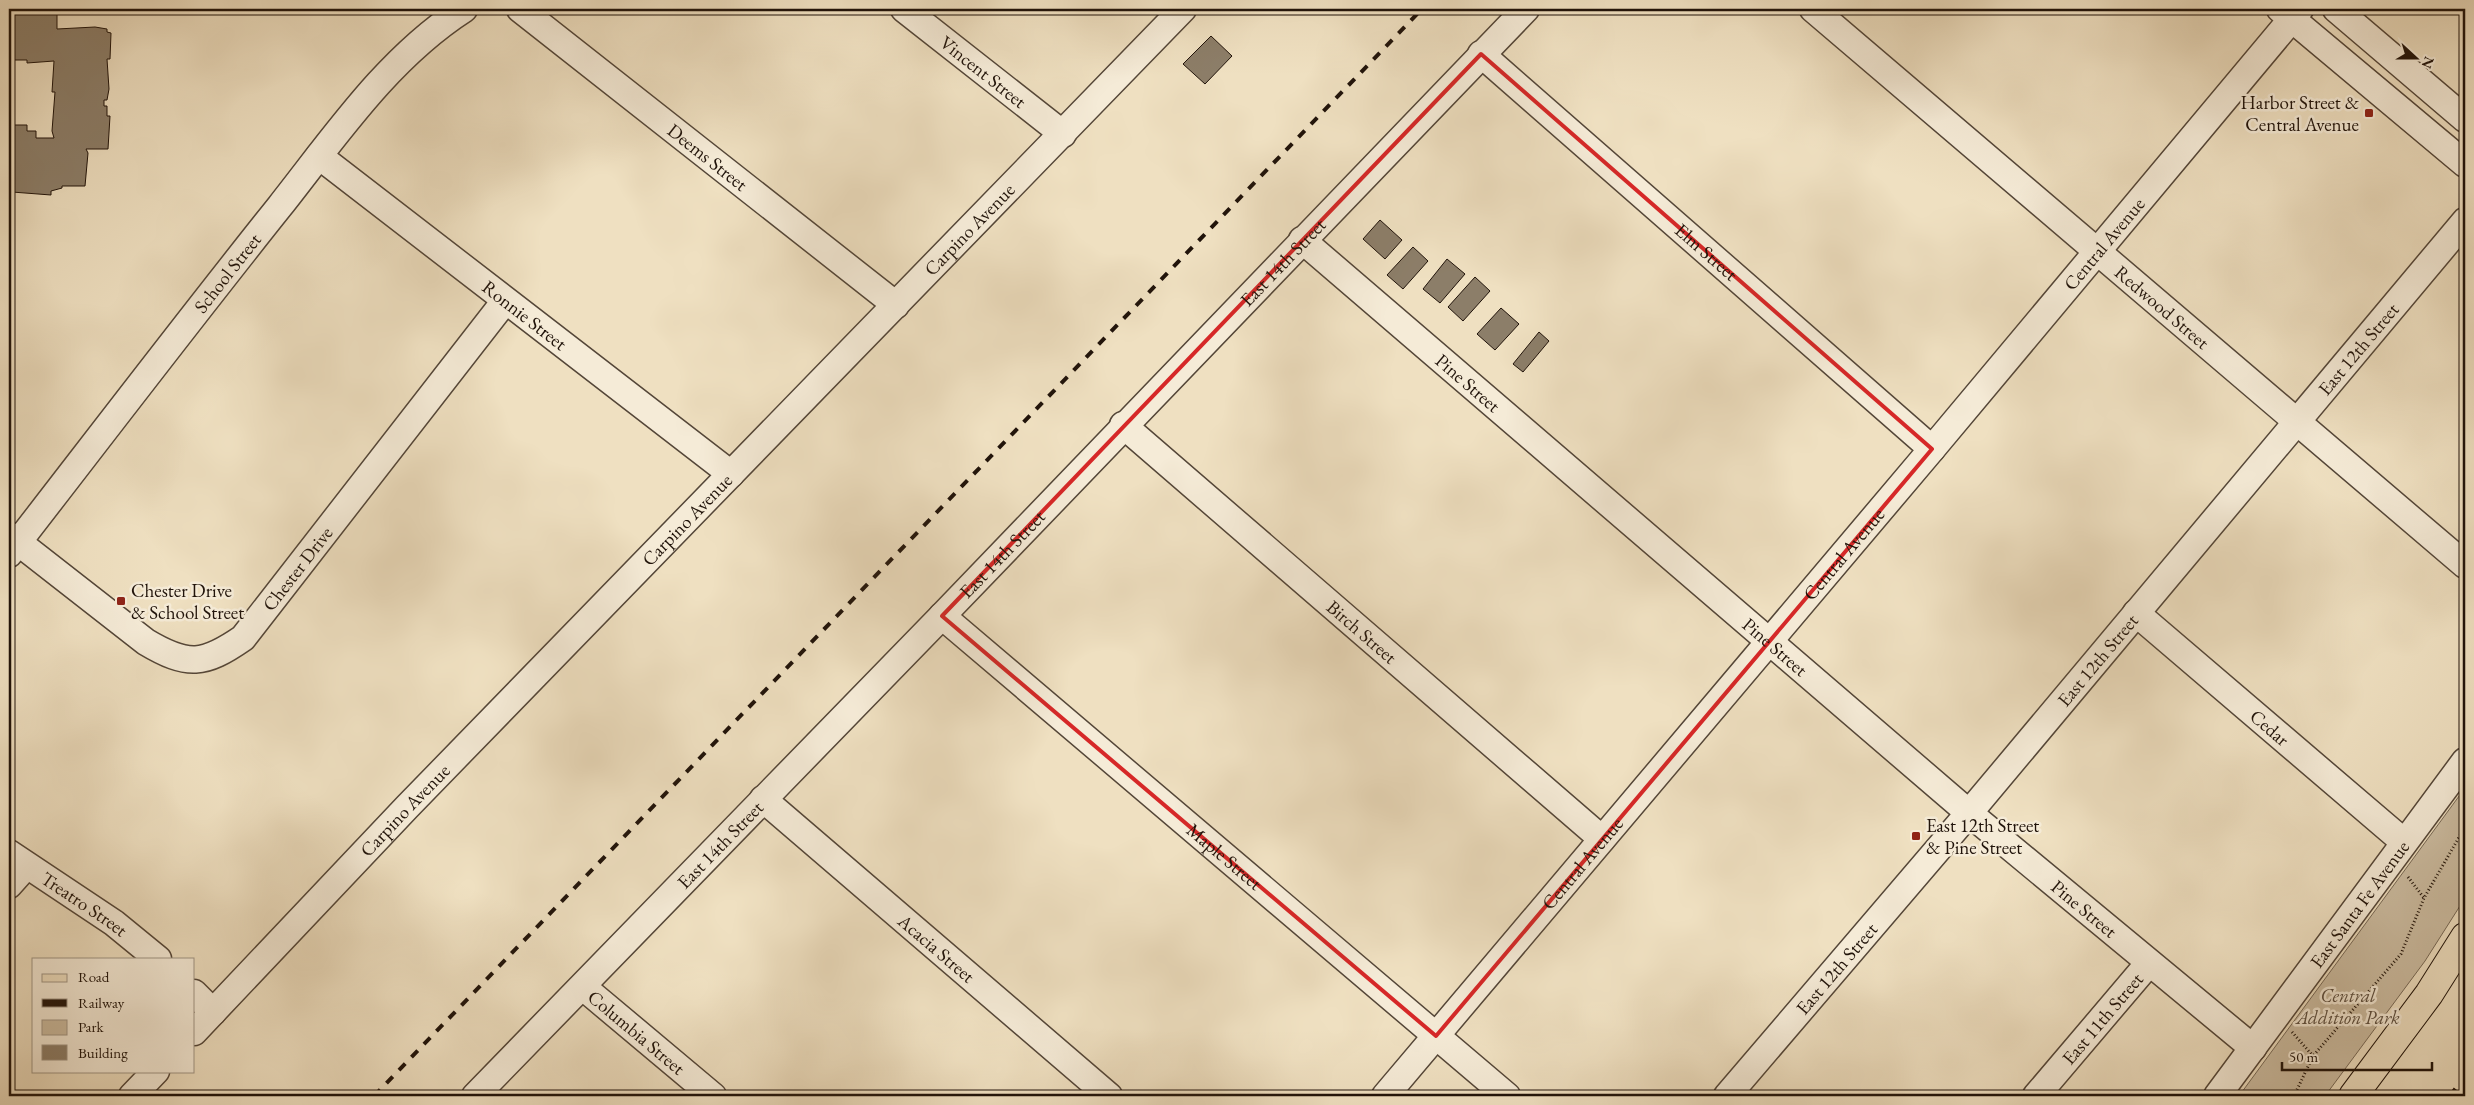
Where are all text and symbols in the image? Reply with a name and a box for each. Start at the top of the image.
street label: Vincent Street [935,30,1032,113]
north arrow [2392,32,2442,82]
text: N [2417,54,2439,72]
place label: Harbor Street & Central Avenue [2240,90,2359,137]
marker: Harbor Street & Central Avenue [2363,107,2375,119]
street label: Deems Street [663,117,753,196]
street label: Carpino Avenue [918,177,1020,281]
street label: Central Avenue [2058,192,2150,295]
street label: East 14th Street [1234,212,1331,311]
street label: Elm Street [1670,217,1743,286]
street label: School Street [188,228,266,318]
street label: Redwood Street [2110,259,2215,354]
street label: Ronnie Street [477,274,572,356]
street label: East 12th Street [2312,297,2404,400]
street label: Pine Street [1430,348,1506,418]
street label: Carpino Avenue [636,468,737,571]
street label: Central Avenue [1797,502,1890,605]
street label: East 14th Street [954,504,1050,603]
street label: Chester Drive [256,521,338,616]
place label: Chester Drive & School Street [131,578,244,625]
street label: Birch Street [1322,594,1403,669]
marker: Chester Drive & School Street [115,595,127,607]
street label: East 12th Street [2051,608,2143,711]
street label: Pine Street [1738,612,1813,682]
street label: Cedar [2245,703,2295,752]
street label: Carpino Avenue [354,758,455,862]
street label: East 14th Street [671,795,768,894]
street label: Central Avenue [1536,812,1628,915]
place label: East 12th Street & Pine Street [1926,813,2039,860]
street label: Maple Street [1182,817,1268,895]
marker: East 12th Street & Pine Street [1910,830,1922,842]
street label: East Santa Fe Avenue [2304,835,2415,973]
street label: Treatro Street [36,865,133,942]
street label: Pine Street [2046,874,2122,943]
street label: Acacia Street [892,907,981,988]
street label: East 12th Street [1790,917,1883,1020]
legend [32,958,195,1072]
text: Road [78,967,110,986]
street label: East 11th Street [2056,967,2148,1070]
park label: Central Addition Park [2294,983,2400,1030]
street label: Columbia Street [583,984,691,1080]
text: Railway [78,993,125,1012]
text: Park [78,1017,105,1036]
scale bar [2282,1040,2432,1072]
text: Building [78,1043,128,1062]
text: 50 m [2289,1047,2318,1066]

